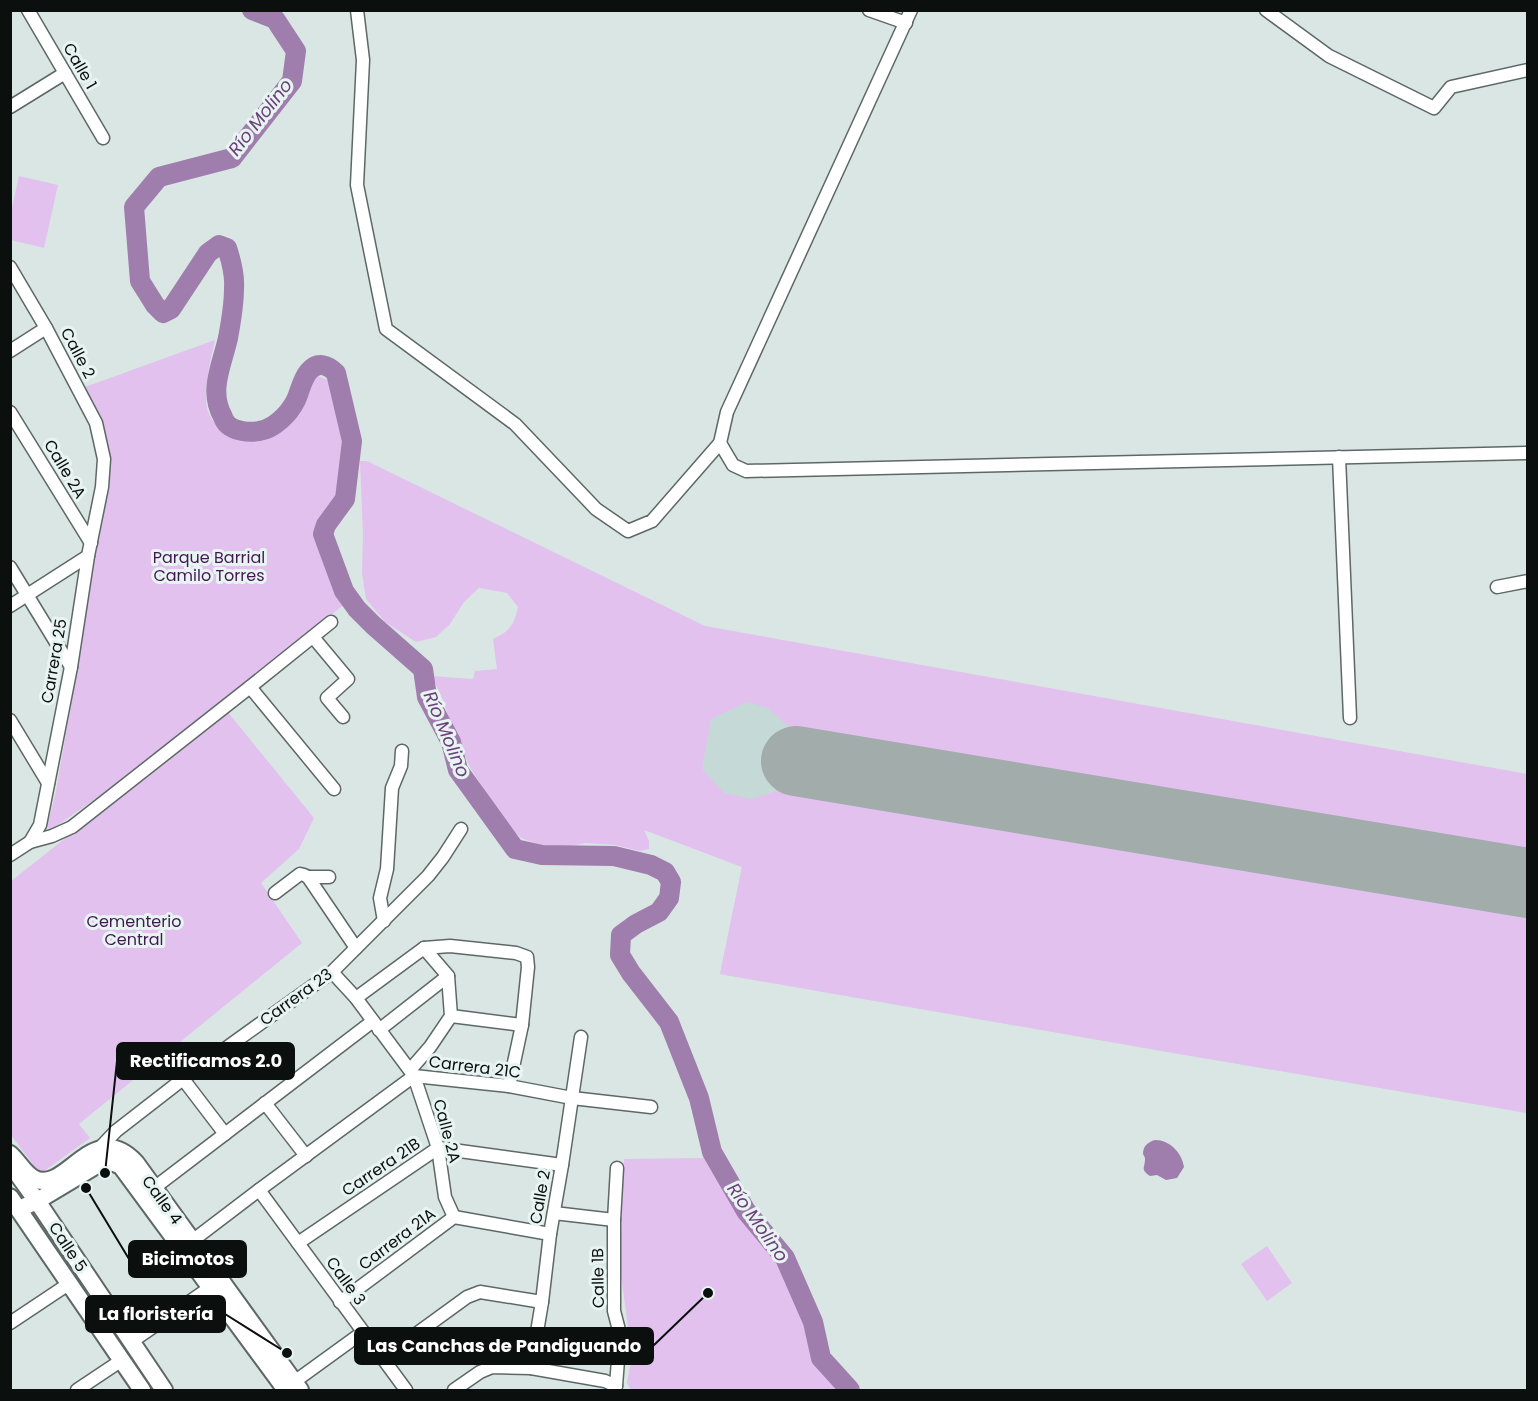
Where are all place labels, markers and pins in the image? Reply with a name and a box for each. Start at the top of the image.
callout: Rectificamos 2.0 [117,1043,294,1079]
callout: Bicimotos [129,1241,246,1277]
callout: La floristería [86,1296,225,1332]
callout: Las Canchas de Pandiguando [355,1328,653,1364]

